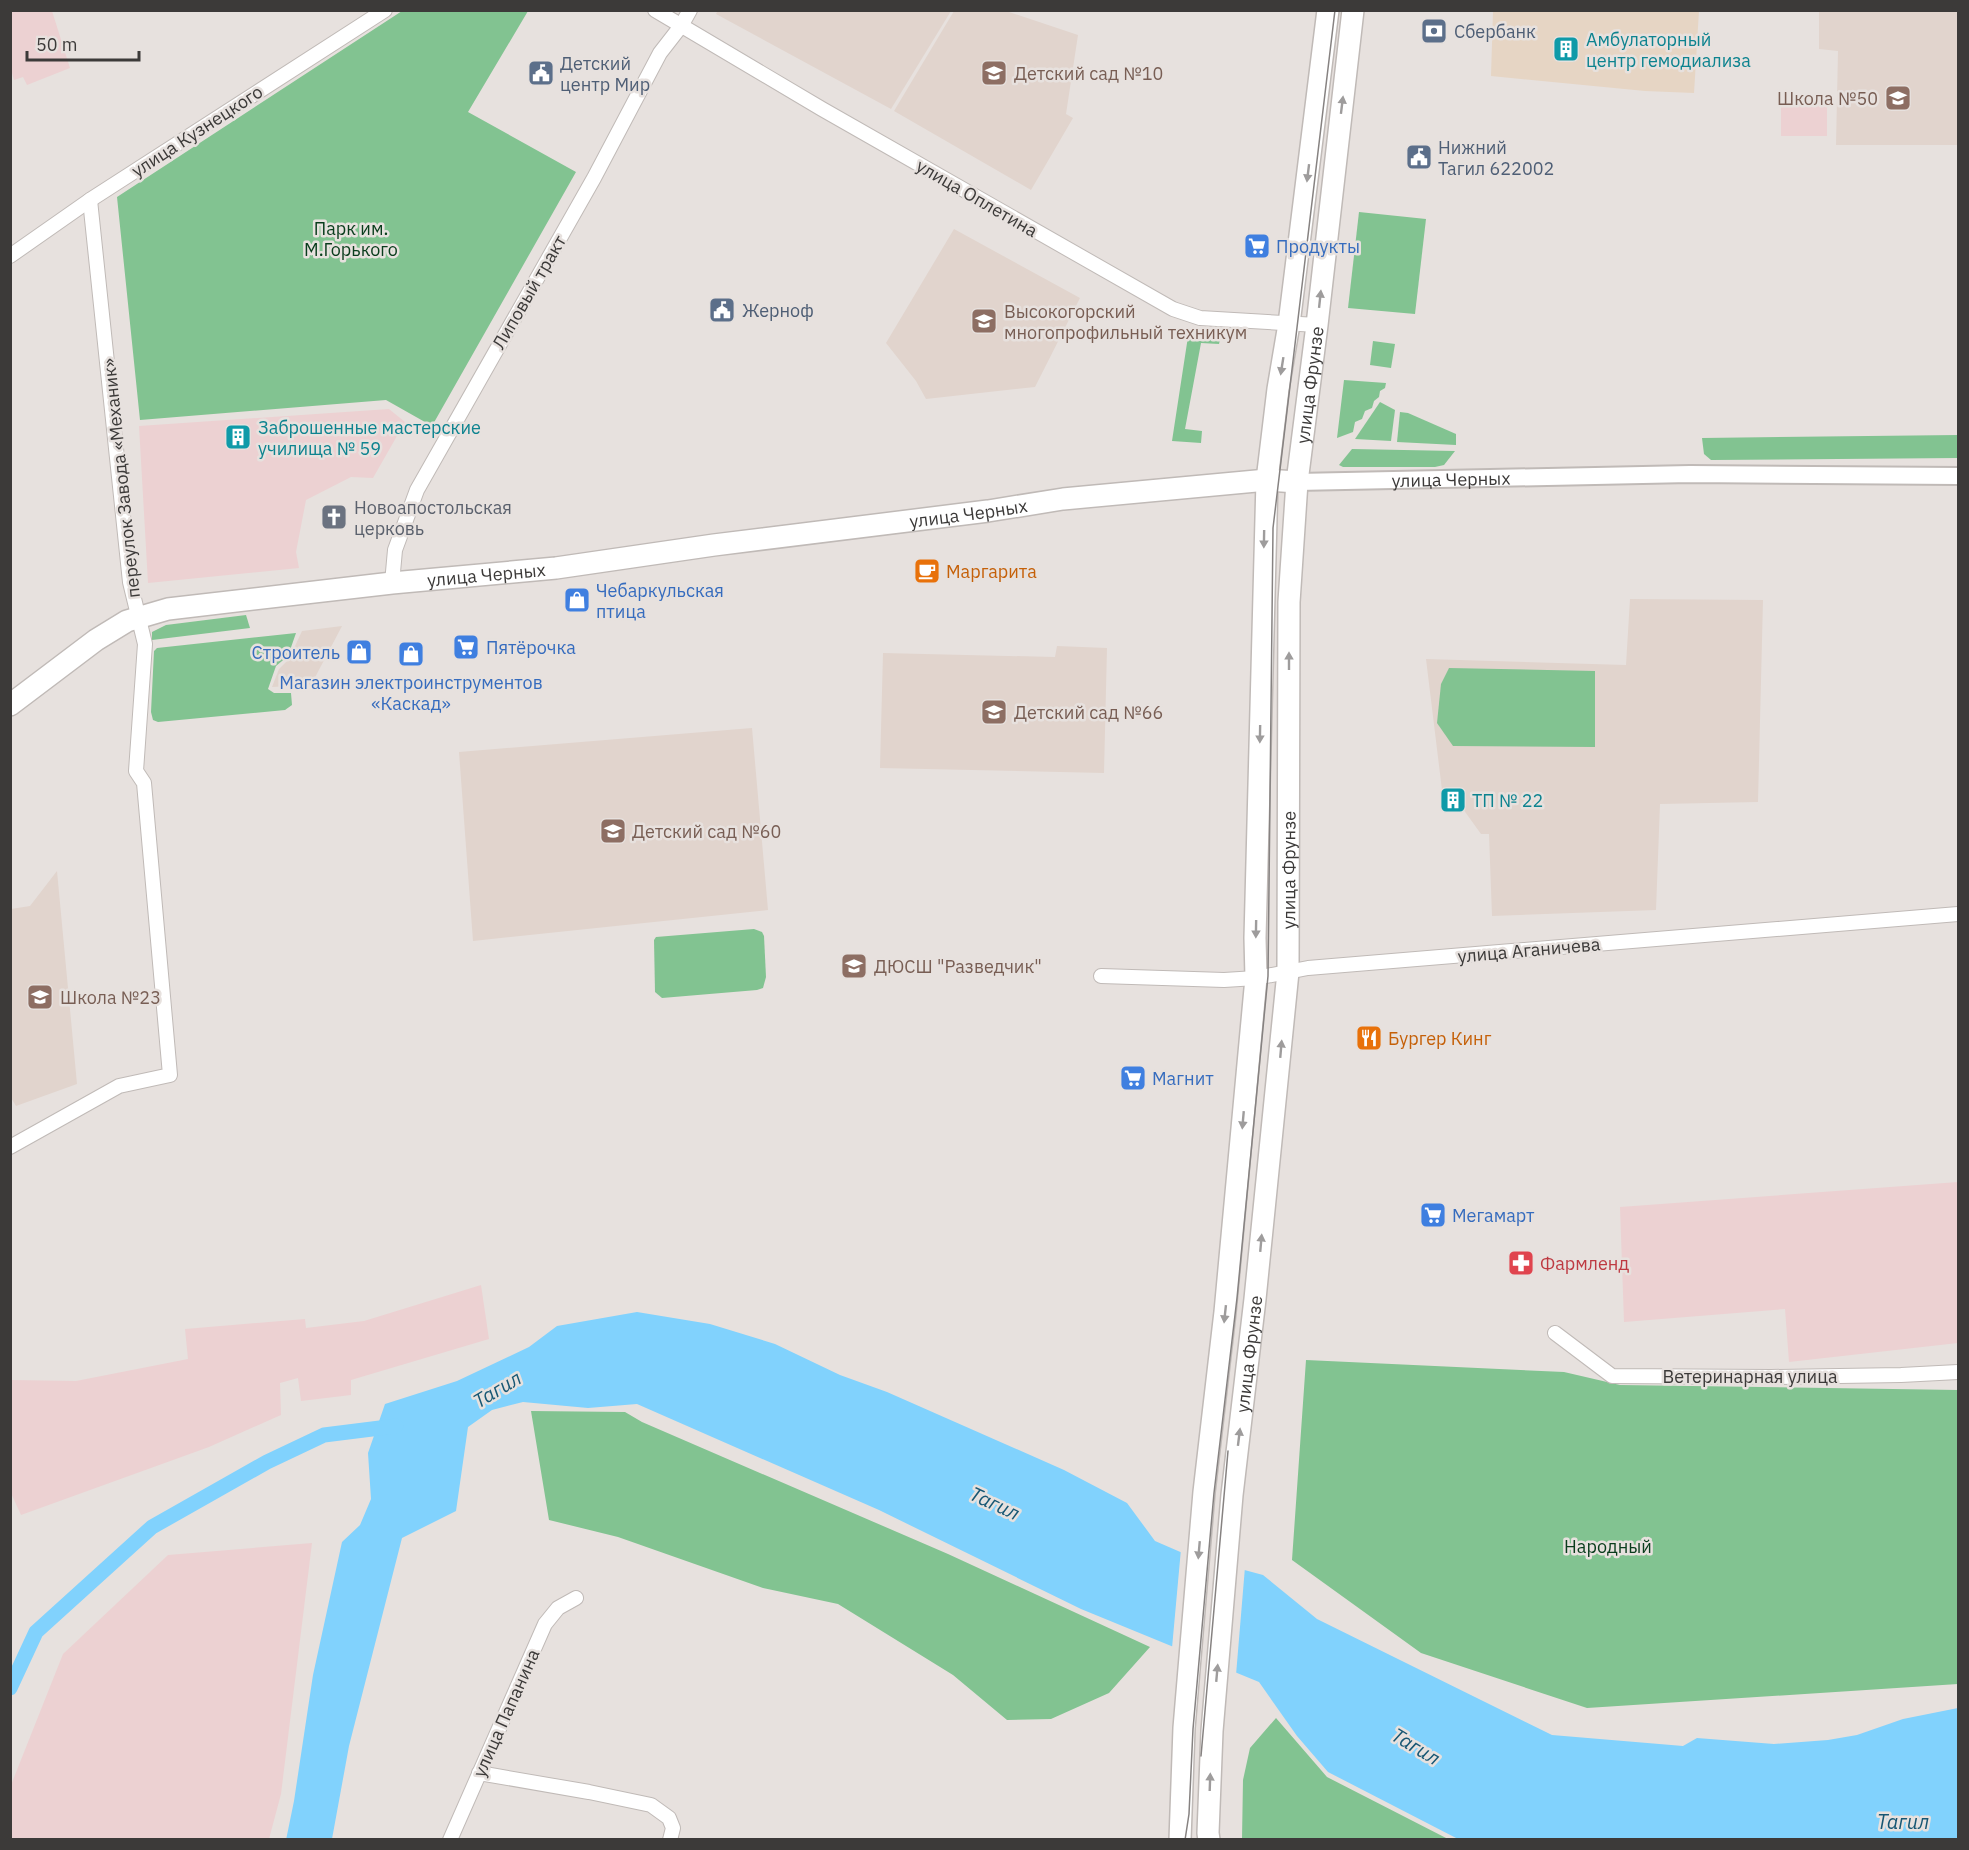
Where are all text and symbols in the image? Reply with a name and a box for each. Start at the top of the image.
bank icon: Сбербанк [1419,16,1449,46]
place label: Сбербанк [1454,20,1536,43]
scale bar [27,24,140,62]
place label: Амбулаторный центр гемодиализа [1586,28,1751,72]
text: 50 m [36,33,78,56]
building icon: Амбулаторный центр гемодиализа [1551,34,1581,64]
place label: Детский центр Мир [560,52,650,96]
public building icon: Детский центр Мир [526,58,556,88]
school or university icon: Детский сад №10 [979,58,1009,88]
place label: Детский сад №10 [1014,62,1163,85]
street label: улица Кузнецкого [127,80,267,182]
school or university icon: Школа №50 [1883,83,1913,113]
place label: Школа №50 [1777,87,1878,110]
one-way arrow [1337,96,1346,115]
place label: Нижний Тагил 622002 [1438,136,1554,180]
public building icon: Нижний Тагил 622002 [1404,142,1434,172]
street label: улица Оплетина [912,154,1042,242]
one-way arrow [1303,163,1313,182]
park label: Парк им. М.Горького [304,217,398,261]
street label: Липовый тракт [487,230,571,353]
supermarket icon: Продукты [1242,231,1272,261]
place label: Продукты [1276,235,1360,258]
one-way arrow [1315,290,1325,309]
public building icon: Жерноф [707,295,737,325]
place label: Жерноф [742,299,814,322]
place label: Высокогорский многопрофильный техникум [1004,300,1247,344]
school or university icon: Высокогорский многопрофильный техникум [969,306,999,336]
street label: улица Фрунзе [1290,325,1328,445]
street label: переулок Завода «Механик» [97,357,145,599]
one-way arrow [1277,357,1286,376]
place label: Заброшенные мастерские училища № 59 [258,416,481,460]
building icon: Заброшенные мастерские училища № 59 [223,422,253,452]
street label: улица Черных [1391,466,1511,492]
street label: улица Черных [908,493,1029,532]
place label: Новоапостольская церковь [354,496,512,540]
church icon: Новоапостольская церковь [319,502,349,532]
one-way arrow [1260,529,1269,548]
cafe icon: Маргарита [912,556,942,586]
street label: улица Черных [426,558,546,591]
place label: Маргарита [946,560,1037,583]
place label: Чебаркульская птица [596,579,724,623]
shop icon: Чебаркульская птица [562,585,592,615]
supermarket icon: Пятёрочка [451,632,481,662]
place label: Пятёрочка [486,636,576,659]
shop icon: Строитель [344,637,374,667]
shop icon: Магазин электроинструментов «Каскад» [396,639,426,669]
place label: Строитель [252,641,340,664]
one-way arrow [1284,652,1294,671]
place label: Магазин электроинструментов «Каскад» [279,671,543,715]
school or university icon: Детский сад №66 [979,697,1009,727]
place label: Детский сад №66 [1014,701,1163,724]
one-way arrow [1255,724,1265,743]
building icon: ТП № 22 [1438,785,1468,815]
place label: ТП № 22 [1472,789,1543,812]
street label: улица Фрунзе [1277,811,1300,929]
school or university icon: Детский сад №60 [598,816,628,846]
place label: Детский сад №60 [632,820,781,843]
one-way arrow [1251,919,1260,938]
street label: улица Аганичева [1457,932,1602,968]
school or university icon: ДЮСШ "Разведчик" [839,951,869,981]
place label: ДЮСШ "Разведчик" [874,955,1042,978]
school or university icon: Школа №23 [25,982,55,1012]
place label: Школа №23 [60,986,161,1009]
restaurant icon: Бургер Кинг [1354,1023,1384,1053]
place label: Бургер Кинг [1388,1027,1492,1050]
one-way arrow [1276,1039,1286,1058]
supermarket icon: Магнит [1118,1063,1148,1093]
place label: Магнит [1152,1067,1214,1090]
one-way arrow [1238,1110,1248,1129]
supermarket icon: Мегамарт [1418,1200,1448,1230]
place label: Мегамарт [1452,1204,1535,1227]
one-way arrow [1256,1233,1266,1252]
pharmacy icon: Фармленд [1506,1248,1536,1278]
place label: Фармленд [1540,1252,1629,1275]
street label: улица Фрунзе [1230,1294,1267,1414]
one-way arrow [1220,1304,1230,1323]
water label: Тагил [468,1364,527,1414]
street label: Ветеринарная улица [1662,1365,1838,1388]
one-way arrow [1234,1427,1244,1446]
water label: Тагил [966,1480,1025,1526]
park label: Народный [1564,1535,1652,1558]
one-way arrow [1194,1541,1204,1560]
street label: улица Папанина [468,1645,545,1780]
one-way arrow [1212,1663,1222,1682]
water label: Тагил [1387,1721,1446,1771]
one-way arrow [1205,1772,1215,1791]
water label: Тагил [1877,1808,1929,1835]

